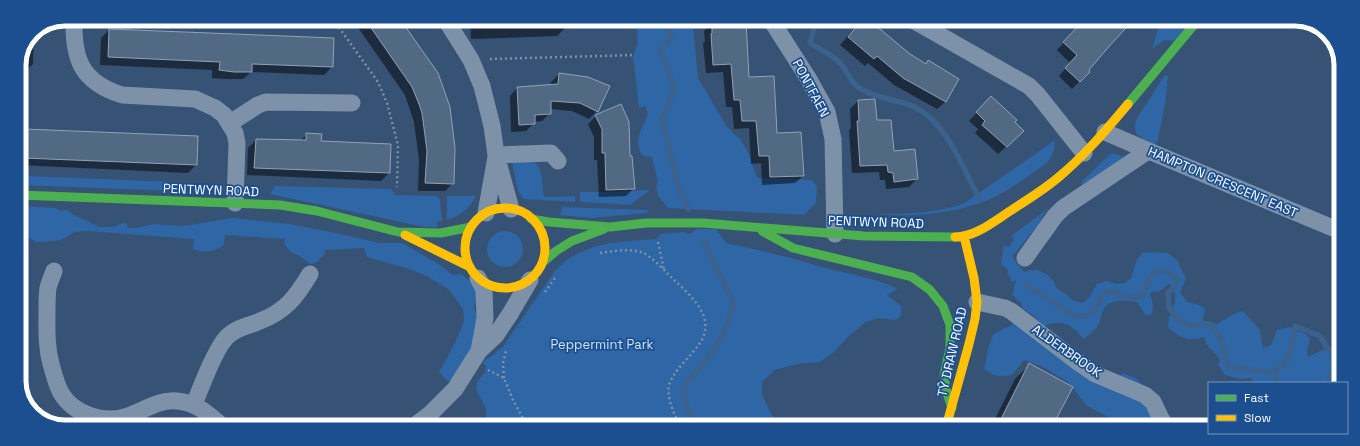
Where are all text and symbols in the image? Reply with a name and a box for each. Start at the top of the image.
street label: PONTFAEN [789,56,833,120]
street label: HAMPTON CRESCENT EAST [1146,143,1301,221]
street label: PENTWYN ROAD [163,180,259,200]
street label: PENTWYN ROAD [828,212,924,232]
street label: TŶ DRAW ROAD [933,305,971,399]
street label: ALDERBROOK [1029,321,1105,381]
park label: Peppermint Park [550,336,654,353]
legend [1208,382,1348,434]
text: Fast [1244,390,1269,406]
text: Slow [1244,410,1271,426]

